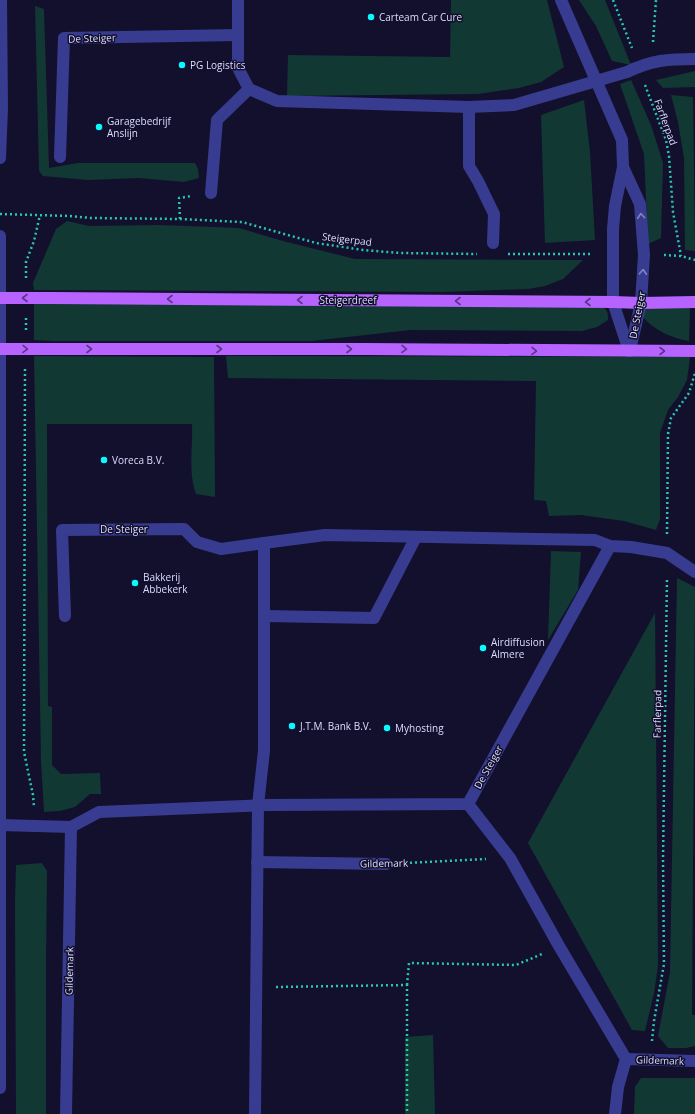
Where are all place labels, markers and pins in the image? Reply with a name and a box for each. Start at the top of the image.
place label: Carteam Car Cure [379,10,463,24]
marker: Carteam Car Cure [366,12,376,22]
place label: PG Logistics [190,58,246,72]
marker: PG Logistics [177,60,187,70]
place label: Garagebedrijf Anslijn [107,114,172,140]
marker: Garagebedrijf Anslijn [94,122,104,132]
place label: Voreca B.V. [112,453,164,467]
marker: Voreca B.V. [99,455,109,465]
place label: Bakkerij Abbekerk [143,570,188,596]
marker: Bakkerij Abbekerk [130,578,140,588]
place label: Airdiffusion Almere [491,635,545,661]
marker: Airdiffusion Almere [478,643,488,653]
place label: J.T.M. Bank B.V. [299,719,371,733]
marker: J.T.M. Bank B.V. [287,721,297,731]
place label: Myhosting [395,721,444,735]
marker: Myhosting [382,723,392,733]

